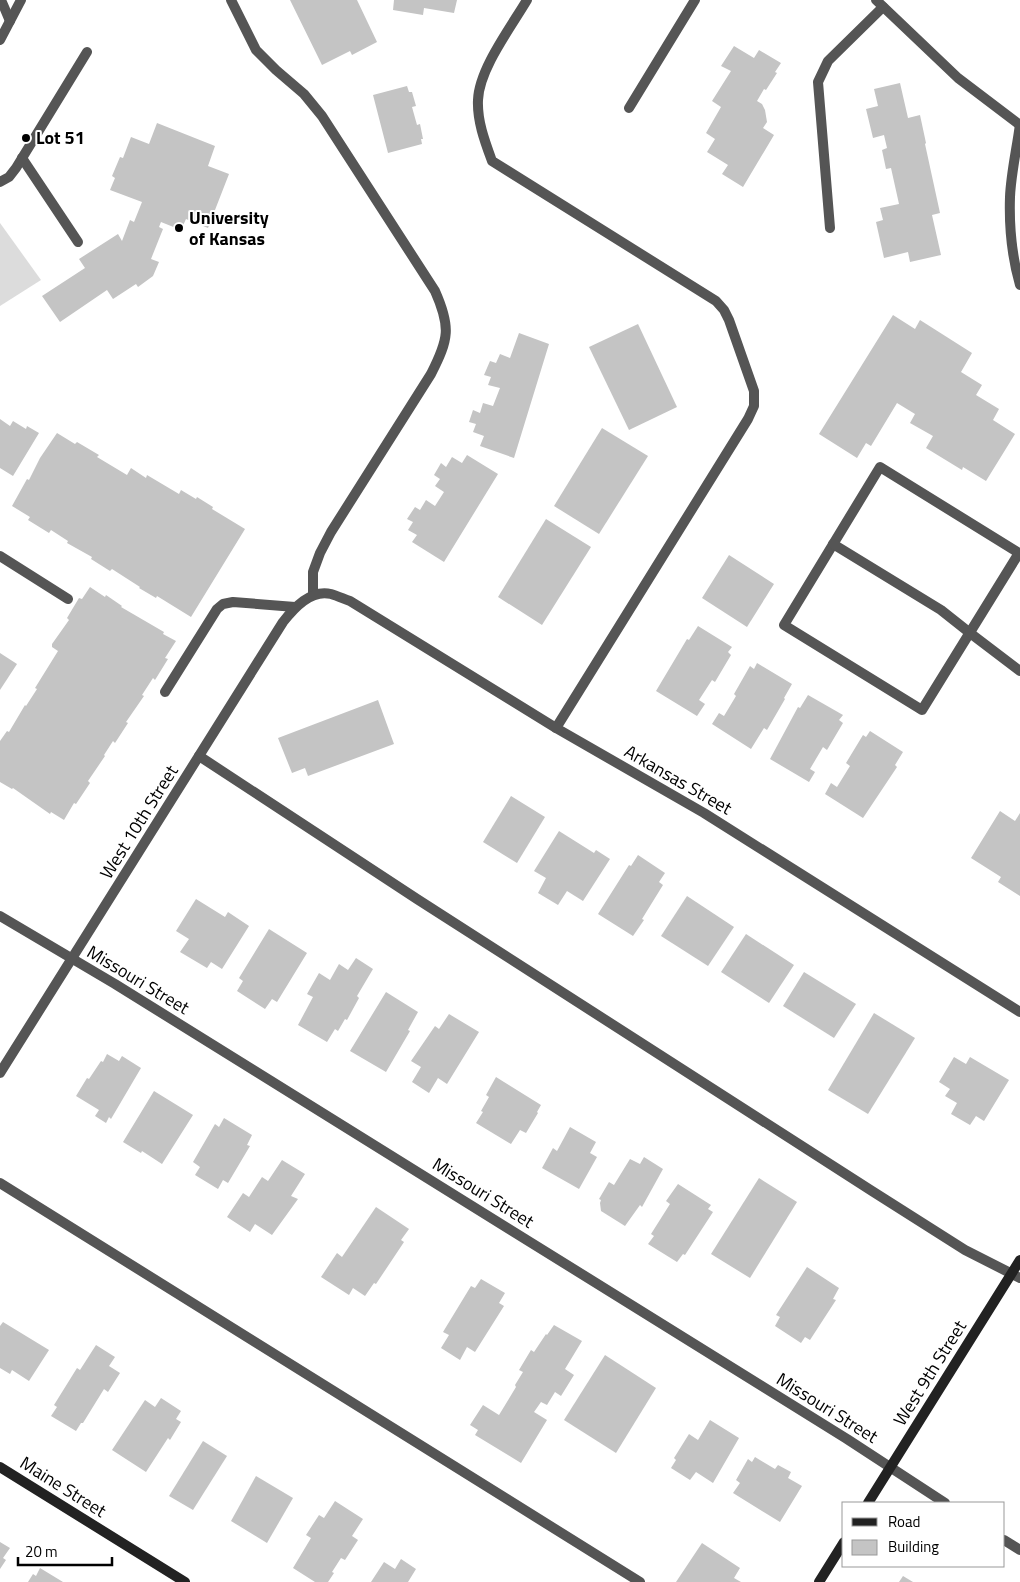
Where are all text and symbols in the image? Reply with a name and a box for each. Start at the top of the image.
place label: Lot 51 [36,124,85,151]
marker: Lot 51 [20,132,32,144]
place label: University of Kansas [189,204,269,252]
marker: University of Kansas [173,222,185,234]
street label: Arkansas Street [619,738,738,822]
street label: West 10th Street [93,759,185,884]
street label: Missouri Street [82,938,195,1021]
street label: Missouri Street [427,1151,540,1235]
street label: West 9th Street [886,1314,973,1431]
street label: Missouri Street [771,1366,884,1450]
street label: Maine Street [15,1449,112,1524]
legend [842,1502,1005,1567]
text: Road [888,1510,920,1533]
scale bar [18,1534,111,1566]
text: Building [888,1535,939,1558]
text: 20 m [25,1540,58,1563]

